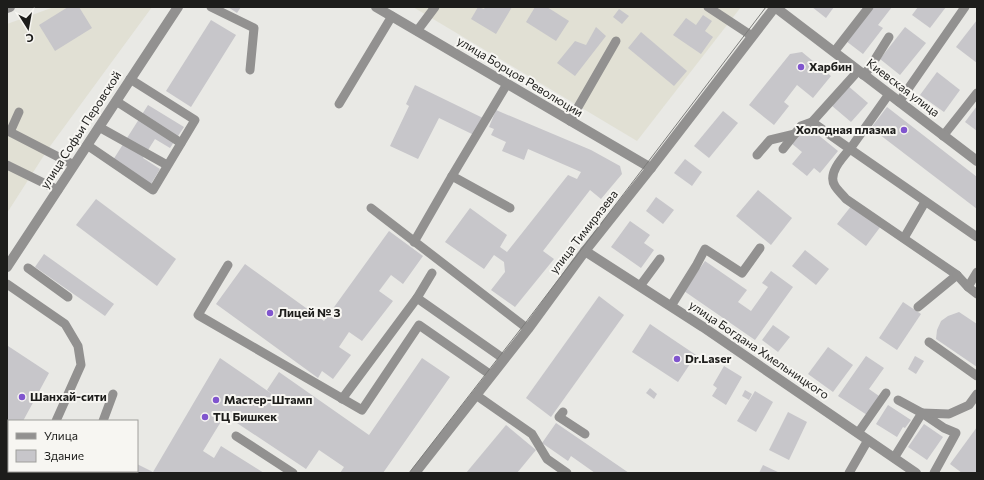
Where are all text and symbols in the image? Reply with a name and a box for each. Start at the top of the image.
north arrow [8,8,48,48]
text: С [25,31,35,45]
street label: улица Борцов Революции [455,33,586,119]
street label: Киевская улица [864,55,943,119]
place label: Харбин [809,59,852,73]
marker: Харбин [796,62,806,72]
street label: улица Софьи Перовской [37,68,123,191]
place label: Холодная плазма [796,122,896,136]
marker: Холодная плазма [899,125,909,135]
street label: улица Тимирязева [546,187,620,276]
street label: улица Богдана Хмельницкого [687,297,832,401]
place label: Лицей № 3 [278,305,340,319]
marker: Лицей № 3 [265,308,275,318]
place label: Dr.Laser [685,351,732,365]
marker: Dr.Laser [672,354,682,364]
place label: Шанхай-сити [30,389,107,403]
marker: Шанхай-сити [17,392,27,402]
place label: Мастер-Штамп [224,392,312,406]
marker: Мастер-Штамп [211,395,221,405]
place label: ТЦ Бишкек [213,409,277,423]
marker: ТЦ Бишкек [200,412,210,422]
legend [8,420,138,472]
text: Улица [44,428,78,442]
text: Здание [44,448,84,462]

